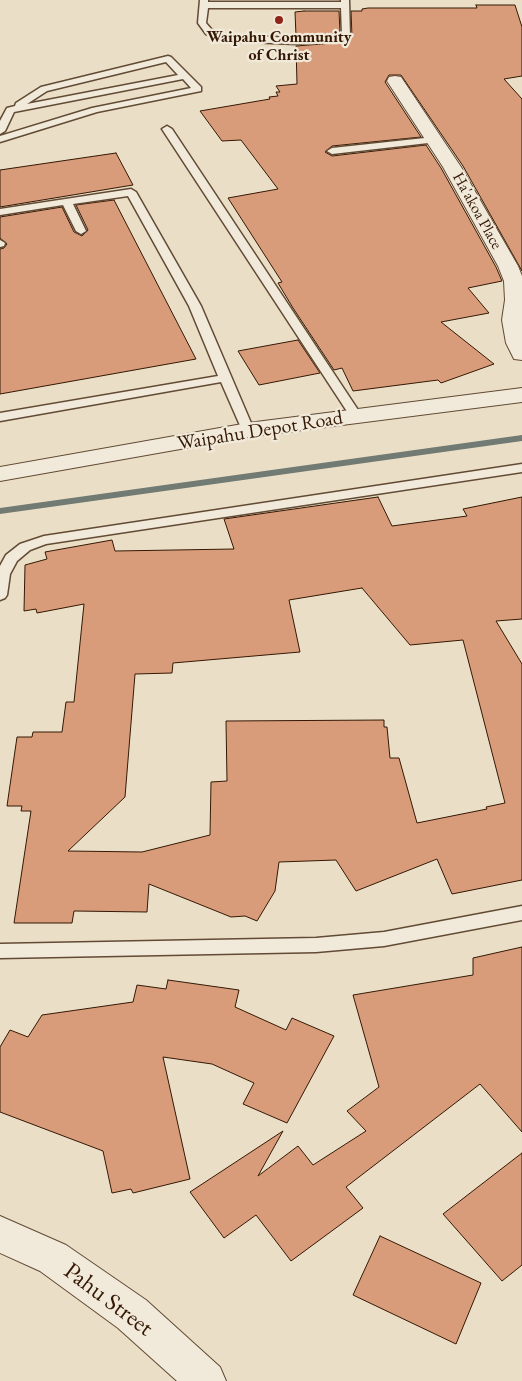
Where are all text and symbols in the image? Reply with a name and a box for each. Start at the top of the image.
marker: Waipahu Community of Christ [273,14,285,26]
place label: Waipahu Community of Christ [206,28,352,66]
street label: Ha'akoa Place [448,169,506,253]
street label: Waipahu Depot Road [176,406,344,456]
street label: Pahu Street [58,1257,158,1343]

